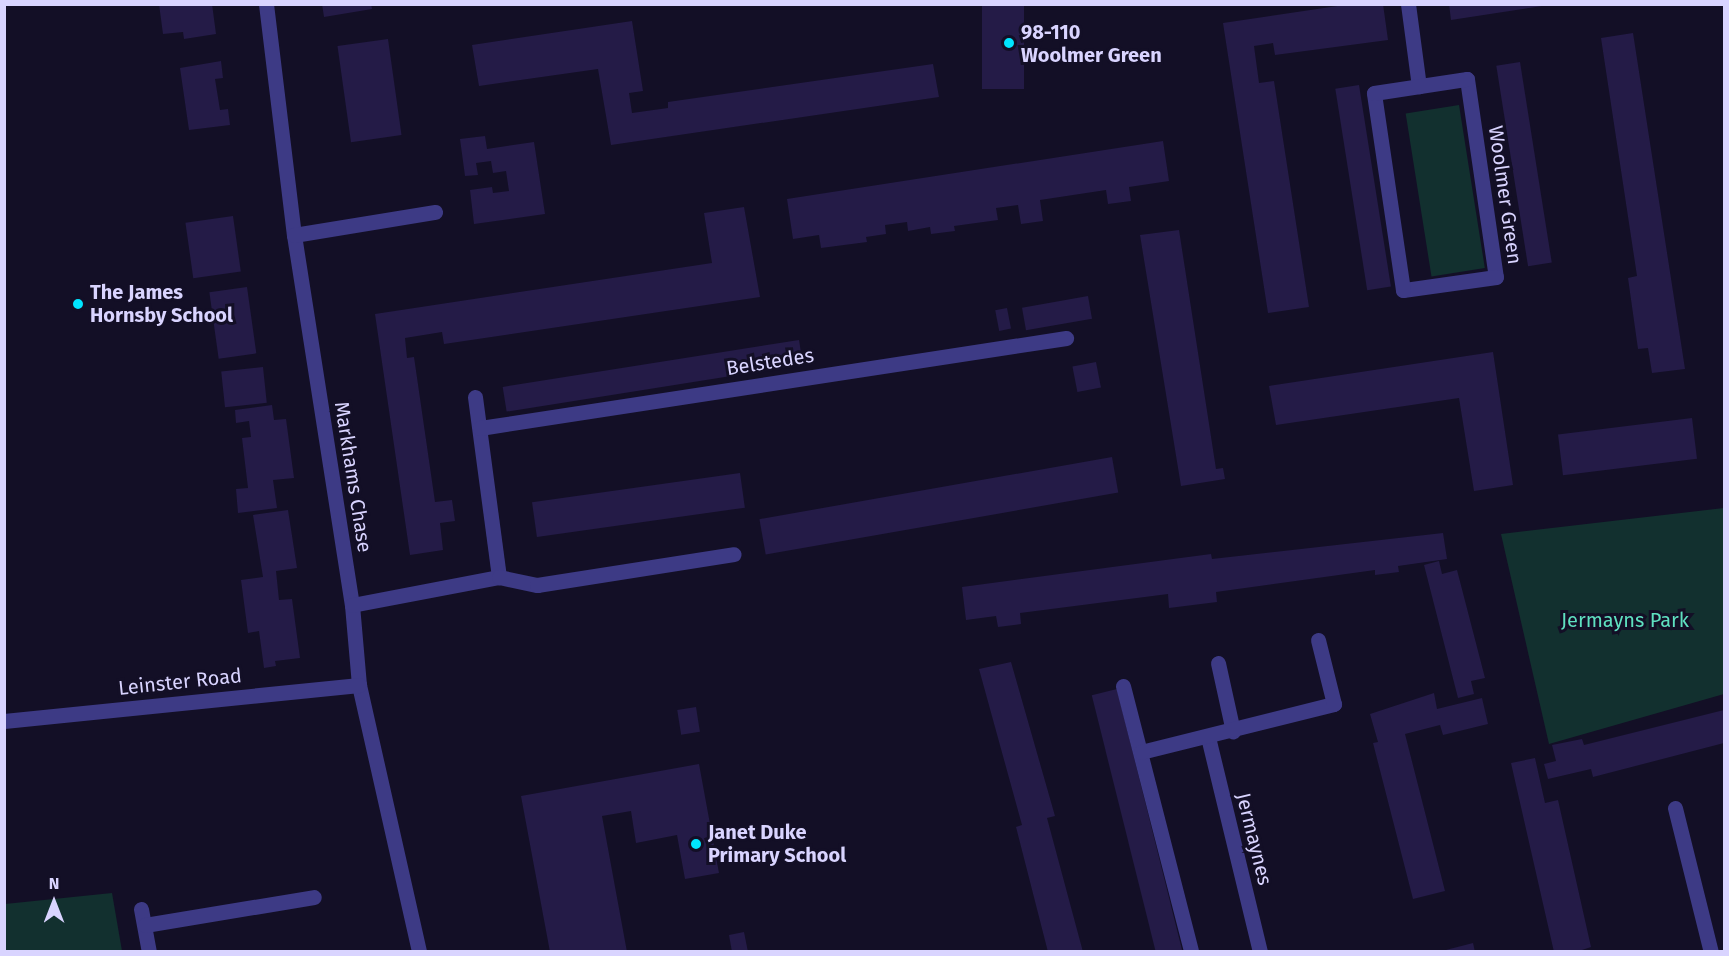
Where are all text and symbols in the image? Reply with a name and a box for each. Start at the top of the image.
place label: 98-110 Woolmer Green [1021,20,1162,67]
marker: 98-110 Woolmer Green [1002,36,1016,50]
street label: Woolmer Green [1483,124,1527,266]
place label: The James Hornsby School [90,280,233,327]
marker: The James Hornsby School [71,297,85,311]
street label: Belstedes [725,343,815,381]
street label: Markhams Chase [329,400,377,554]
park label: Jermayns Park [1561,608,1689,632]
street label: Leinster Road [117,664,243,700]
street label: Jermaynes [1231,790,1277,888]
place label: Janet Duke Primary School [708,820,846,867]
marker: Janet Duke Primary School [689,837,703,851]
north arrow [24,872,84,932]
text: N [49,874,59,893]

